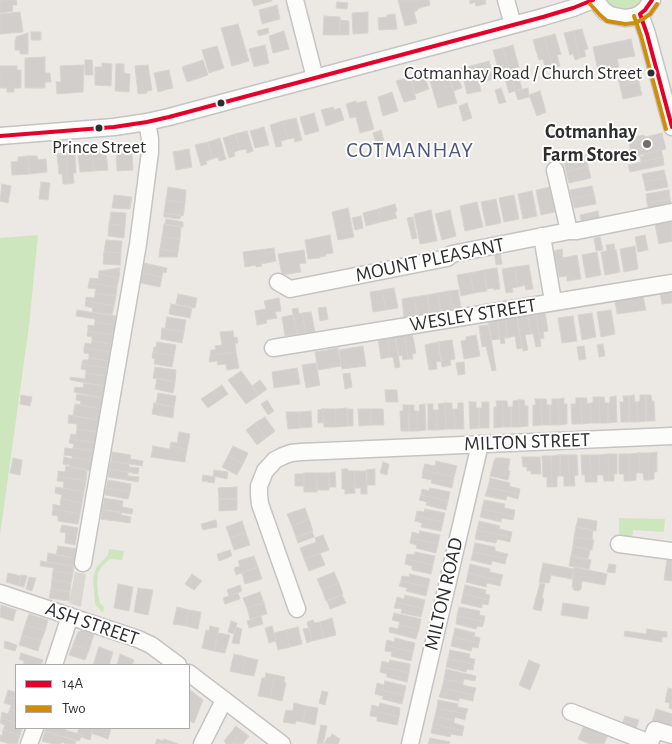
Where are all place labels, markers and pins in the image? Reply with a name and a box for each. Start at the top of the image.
place label: Cotmanhay Road / Church Street [404,62,642,84]
marker: Cotmanhay Road / Church Street [646,68,656,78]
unlabelled marker [216,98,226,108]
place label: Cotmanhay Farm Stores [542,120,637,167]
marker: Prince Street [94,123,104,133]
place label: Prince Street [52,136,146,158]
marker: Cotmanhay Farm Stores [641,138,653,150]

